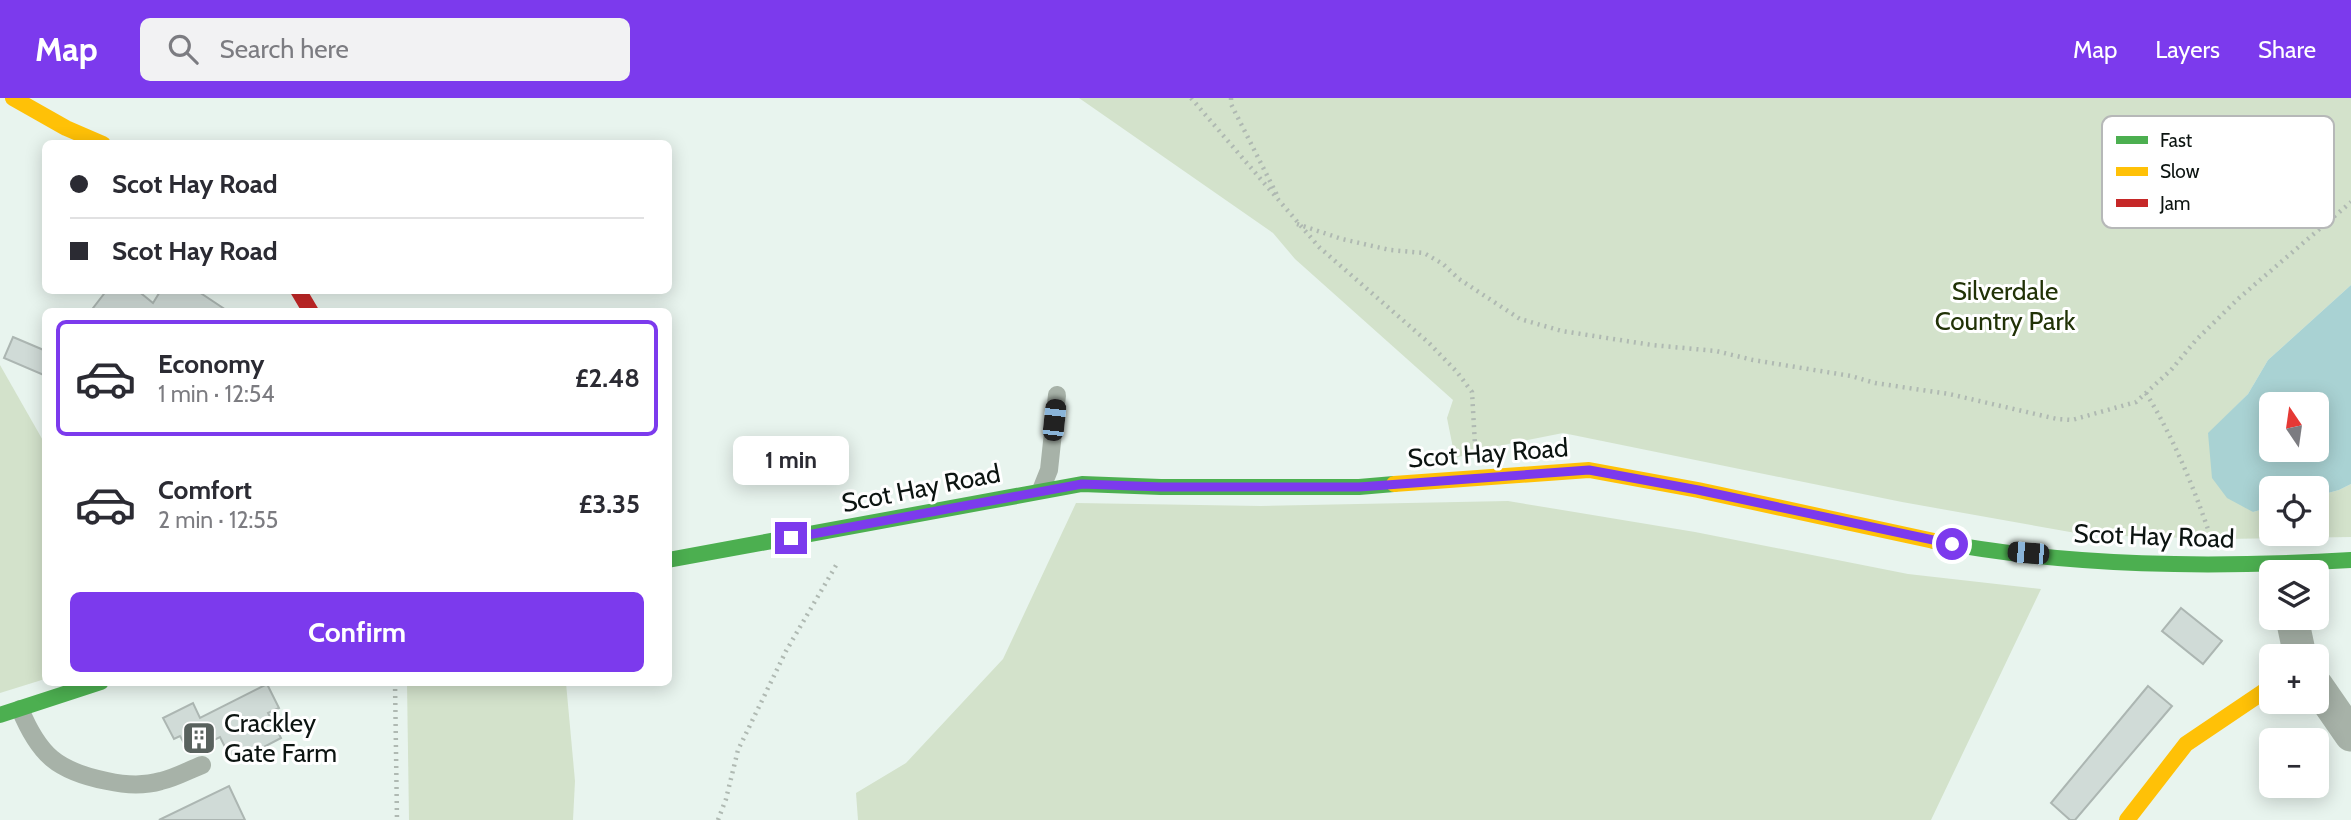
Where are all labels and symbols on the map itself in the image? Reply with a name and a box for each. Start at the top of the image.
legend [2102,116,2334,228]
text: Fast [2160,129,2193,152]
text: Slow [2160,160,2200,183]
text: Jam [2159,192,2190,215]
park label: Silverdale Country Park [1935,275,2076,337]
north arrow [2259,392,2329,462]
car [1042,398,1067,442]
street label: Scot Hay Road [1407,431,1569,475]
callout: 1 min [733,436,849,486]
street label: Scot Hay Road [839,457,1003,519]
street label: Scot Hay Road [2073,517,2235,555]
route end [775,522,807,554]
route start [1936,528,1968,560]
car [2007,541,2050,565]
place label: Crackley Gate Farm [224,707,337,769]
building icon: Crackley Gate Farm [180,719,218,757]

